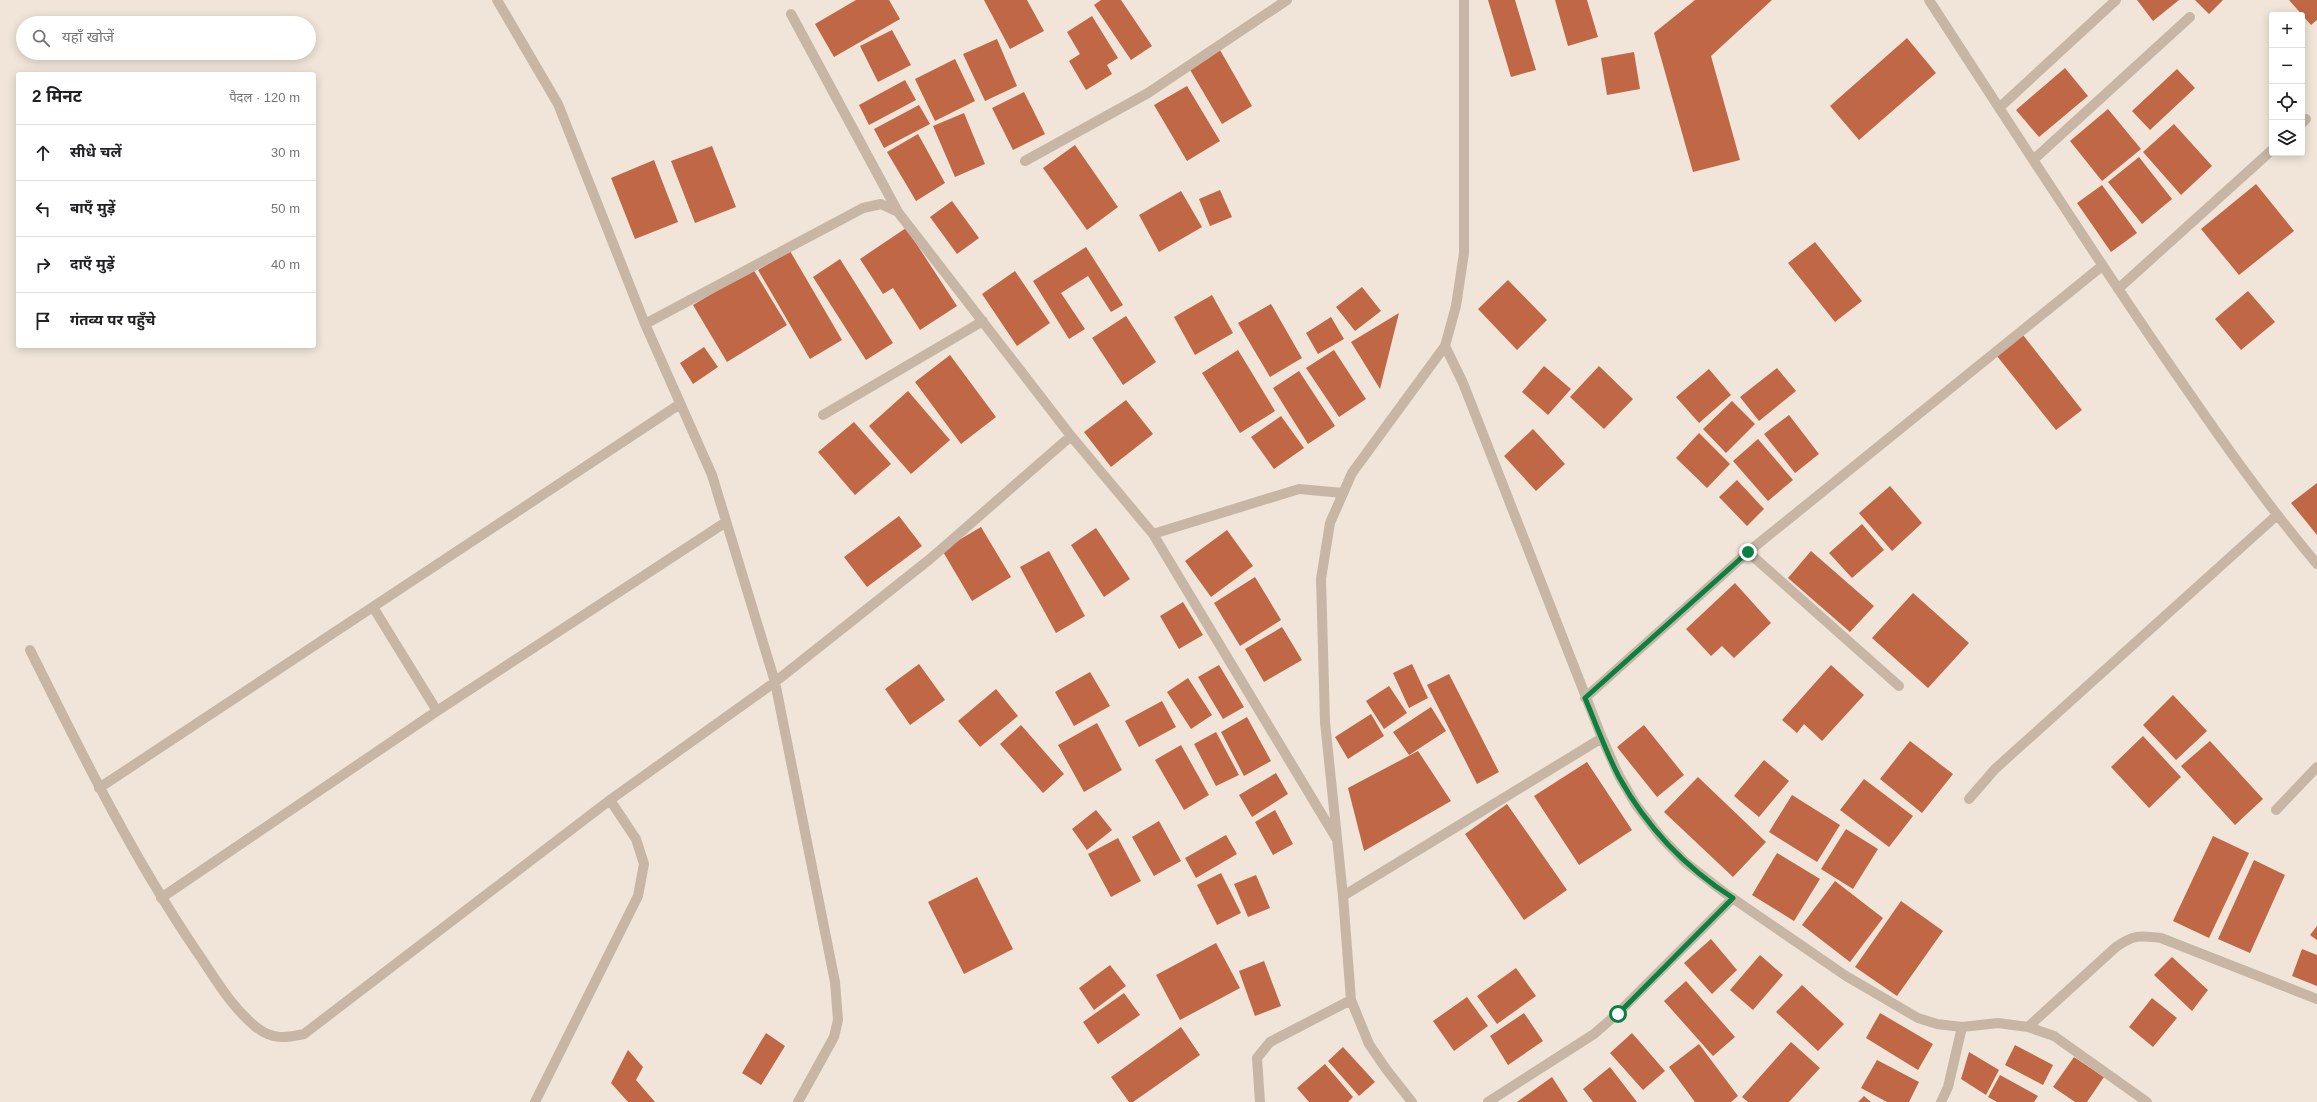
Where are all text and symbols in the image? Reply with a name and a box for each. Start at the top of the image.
map controls [2269,12,2305,156]
button: + [2269,12,2305,48]
search box [16,16,316,60]
icon: search [30,27,52,49]
text: यहाँ खोजें [62,28,114,45]
button: − [2269,48,2305,84]
button: locate [2269,84,2305,120]
text: 2 मिनट [32,87,82,106]
text: पैदल · 120 m [229,90,300,105]
button: layers [2269,120,2305,156]
icon: ahead [32,142,54,164]
text: सीधे चलें [70,143,121,160]
text: 30 m [271,145,300,160]
icon: left [32,198,54,220]
text: बाएँ मुड़ें [70,199,115,216]
text: 50 m [271,201,300,216]
icon: right [32,254,54,276]
text: दाएँ मुड़ें [70,255,114,272]
text: 40 m [271,257,300,272]
icon: arrive [32,310,54,332]
text: गंतव्य पर पहुँचे [70,311,155,328]
route end [1739,543,1757,561]
route start [1609,1005,1627,1023]

